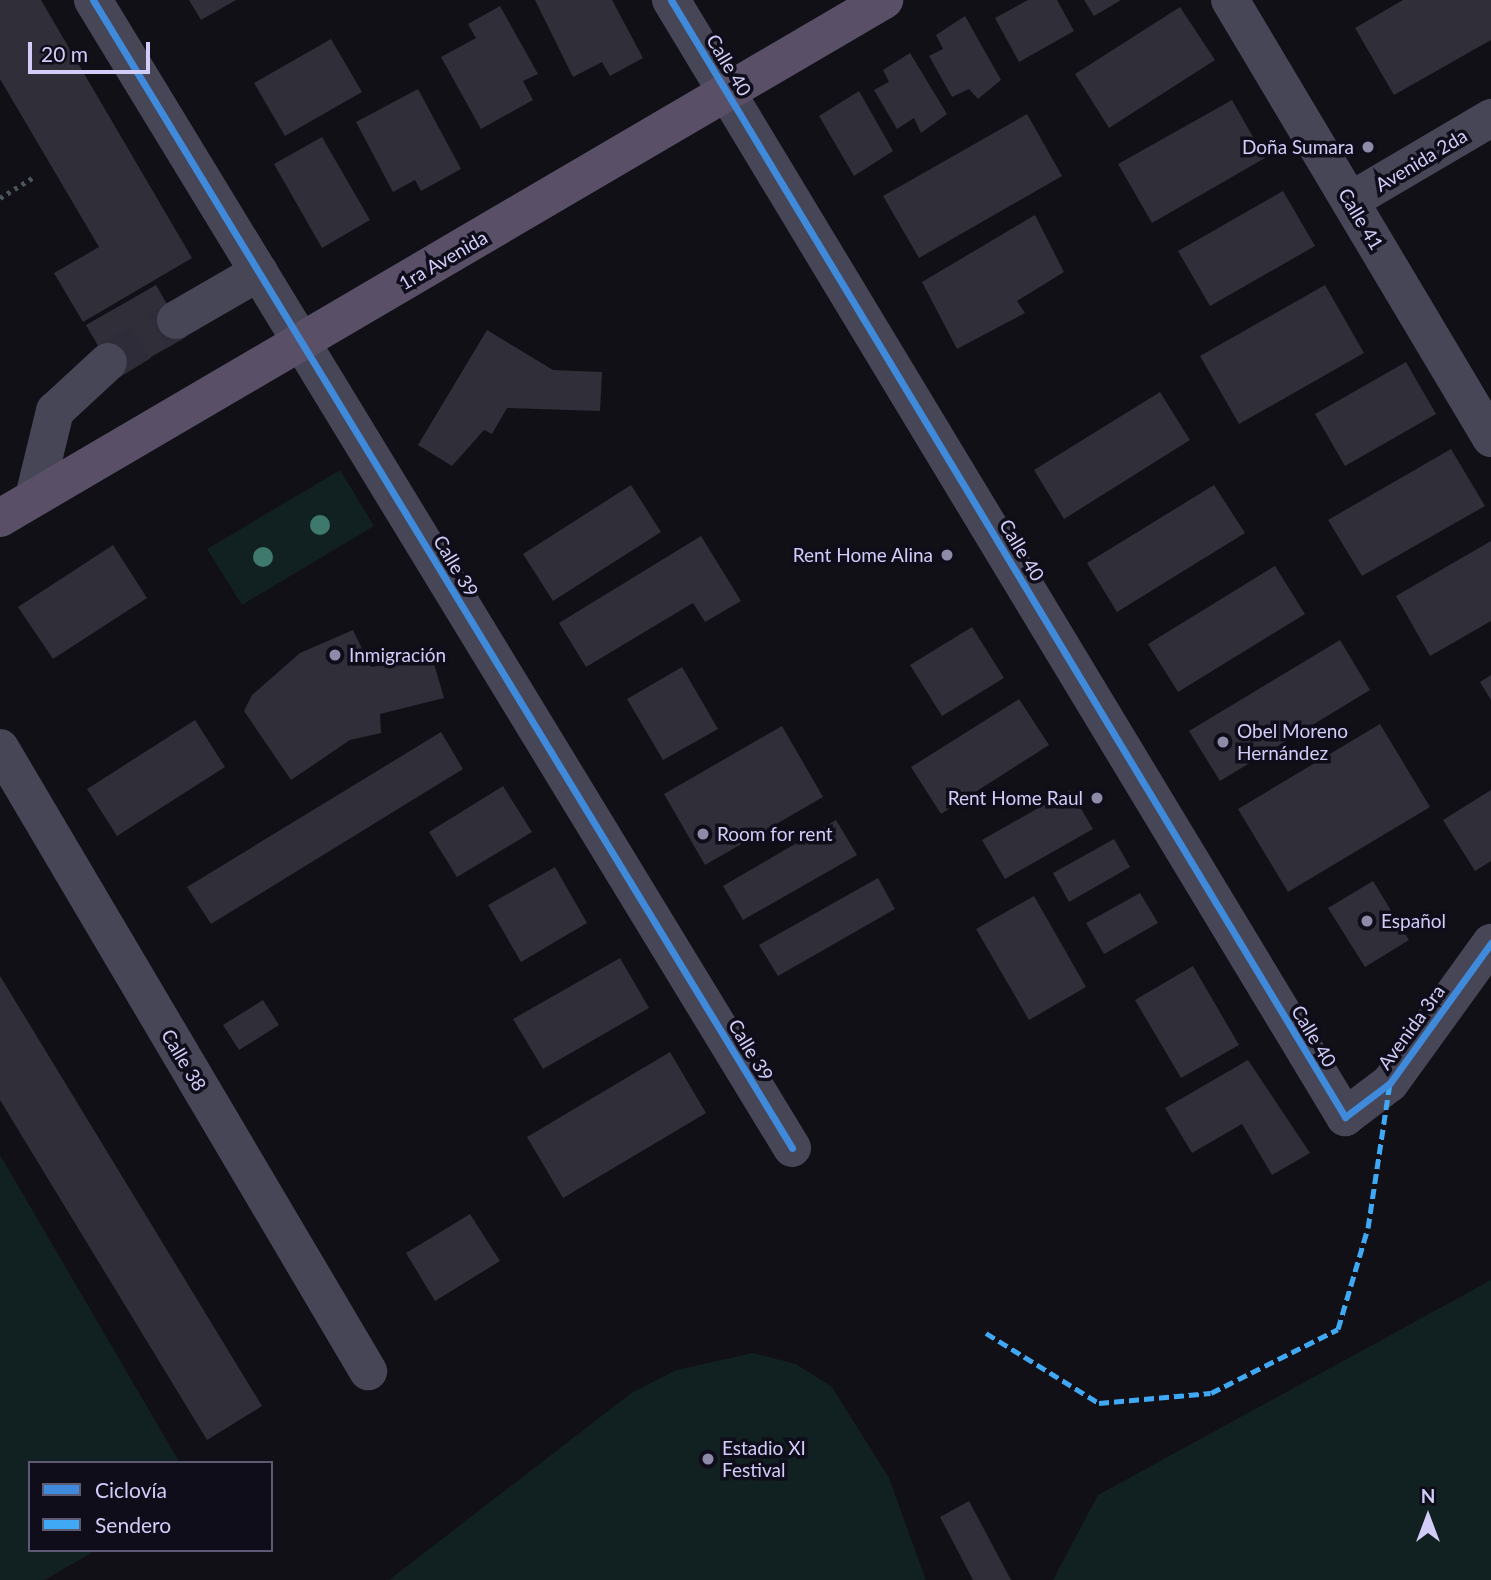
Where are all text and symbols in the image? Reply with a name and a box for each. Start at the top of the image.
scale bar [32,28,154,72]
street label: Calle 40 [702,30,756,100]
text: 20 m [41,41,88,66]
street label: Avenida 2da [1371,124,1471,196]
place label: Doña Sumara [1242,136,1354,158]
marker: Doña Sumara [1360,139,1376,155]
street label: Calle 41 [1334,184,1388,254]
street label: 1ra Avenida [394,225,492,295]
street label: Calle 40 [995,515,1049,585]
street label: Calle 39 [429,531,483,601]
place label: Rent Home Alina [792,544,933,566]
marker: Rent Home Alina [939,547,955,563]
place label: Inmigración [349,644,446,666]
marker: Inmigración [327,647,343,663]
place label: Obel Moreno Hernández [1237,720,1348,764]
marker: Obel Moreno Hernández [1215,734,1231,750]
place label: Rent Home Raul [948,787,1083,809]
marker: Rent Home Raul [1089,790,1105,806]
place label: Room for rent [717,823,833,845]
marker: Room for rent [695,826,711,842]
place label: Español [1381,910,1446,932]
marker: Español [1359,913,1375,929]
street label: Avenida 3ra [1373,980,1449,1074]
street label: Calle 40 [1287,1001,1341,1071]
street label: Calle 39 [724,1015,778,1085]
street label: Calle 38 [157,1025,211,1095]
place label: Estadio XI Festival [722,1437,806,1481]
marker: Estadio XI Festival [700,1451,716,1467]
legend [28,1461,273,1552]
text: Ciclovía [95,1477,167,1502]
north arrow [1393,1482,1463,1552]
text: N [1421,1484,1435,1507]
text: Sendero [95,1512,171,1537]

